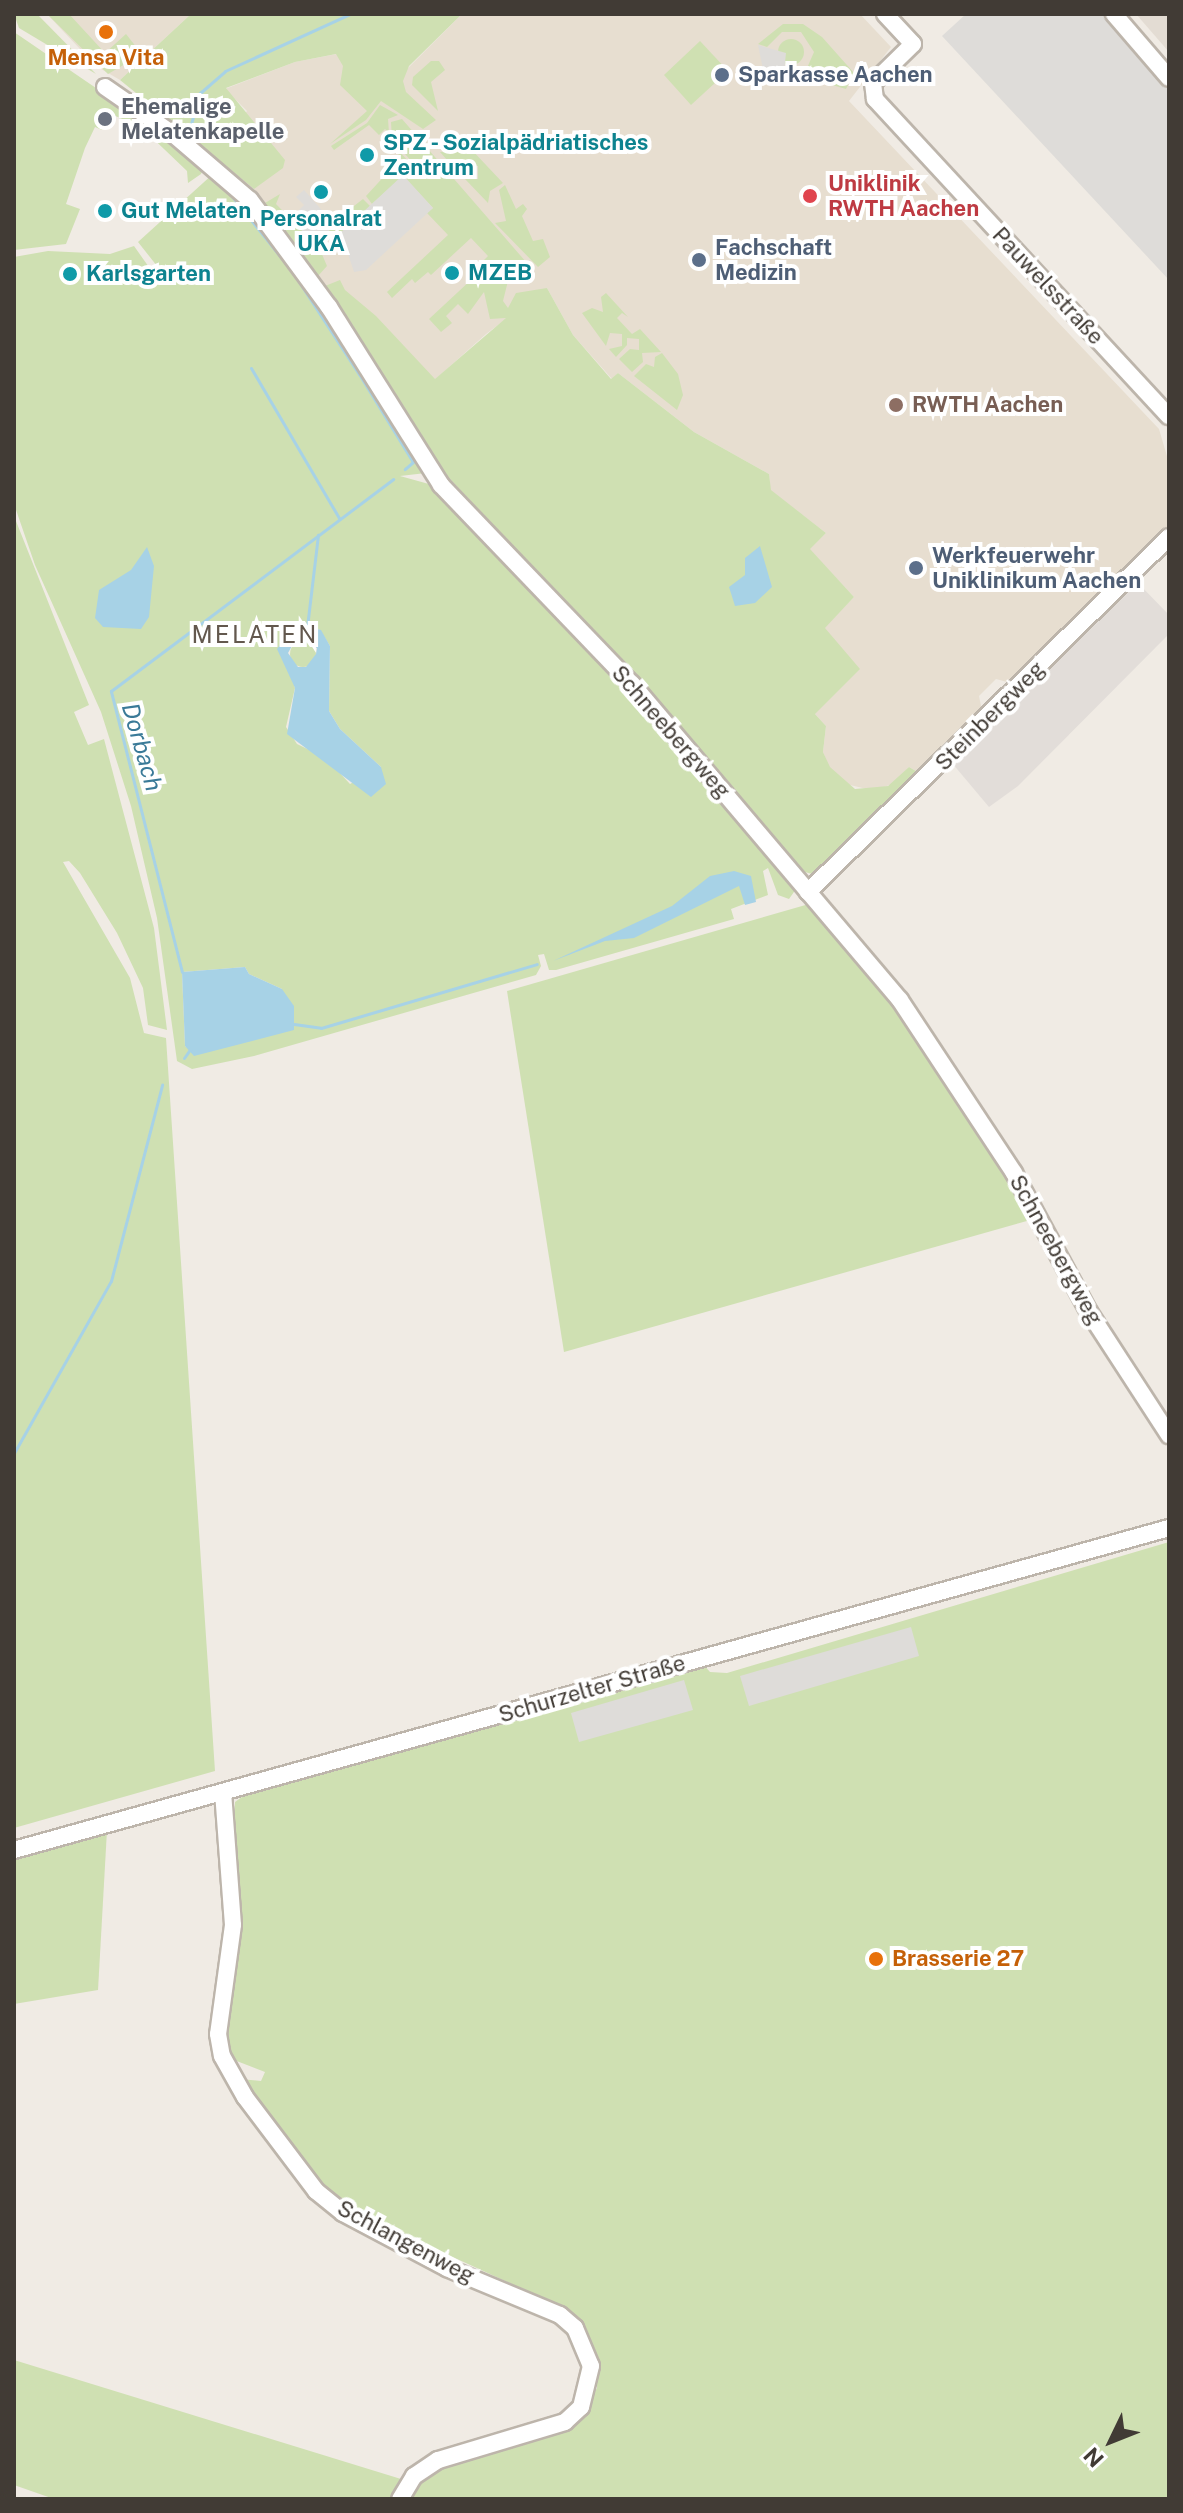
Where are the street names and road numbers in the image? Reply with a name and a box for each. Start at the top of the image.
street label: Pauwelsstraße [987,222,1109,350]
street label: Steinbergweg [930,656,1050,776]
street label: Schneebergweg [606,660,736,804]
street label: Schneebergweg [1004,1170,1108,1330]
street label: Schurzelter Straße [496,1650,688,1728]
street label: Schlangenweg [333,2195,479,2289]

